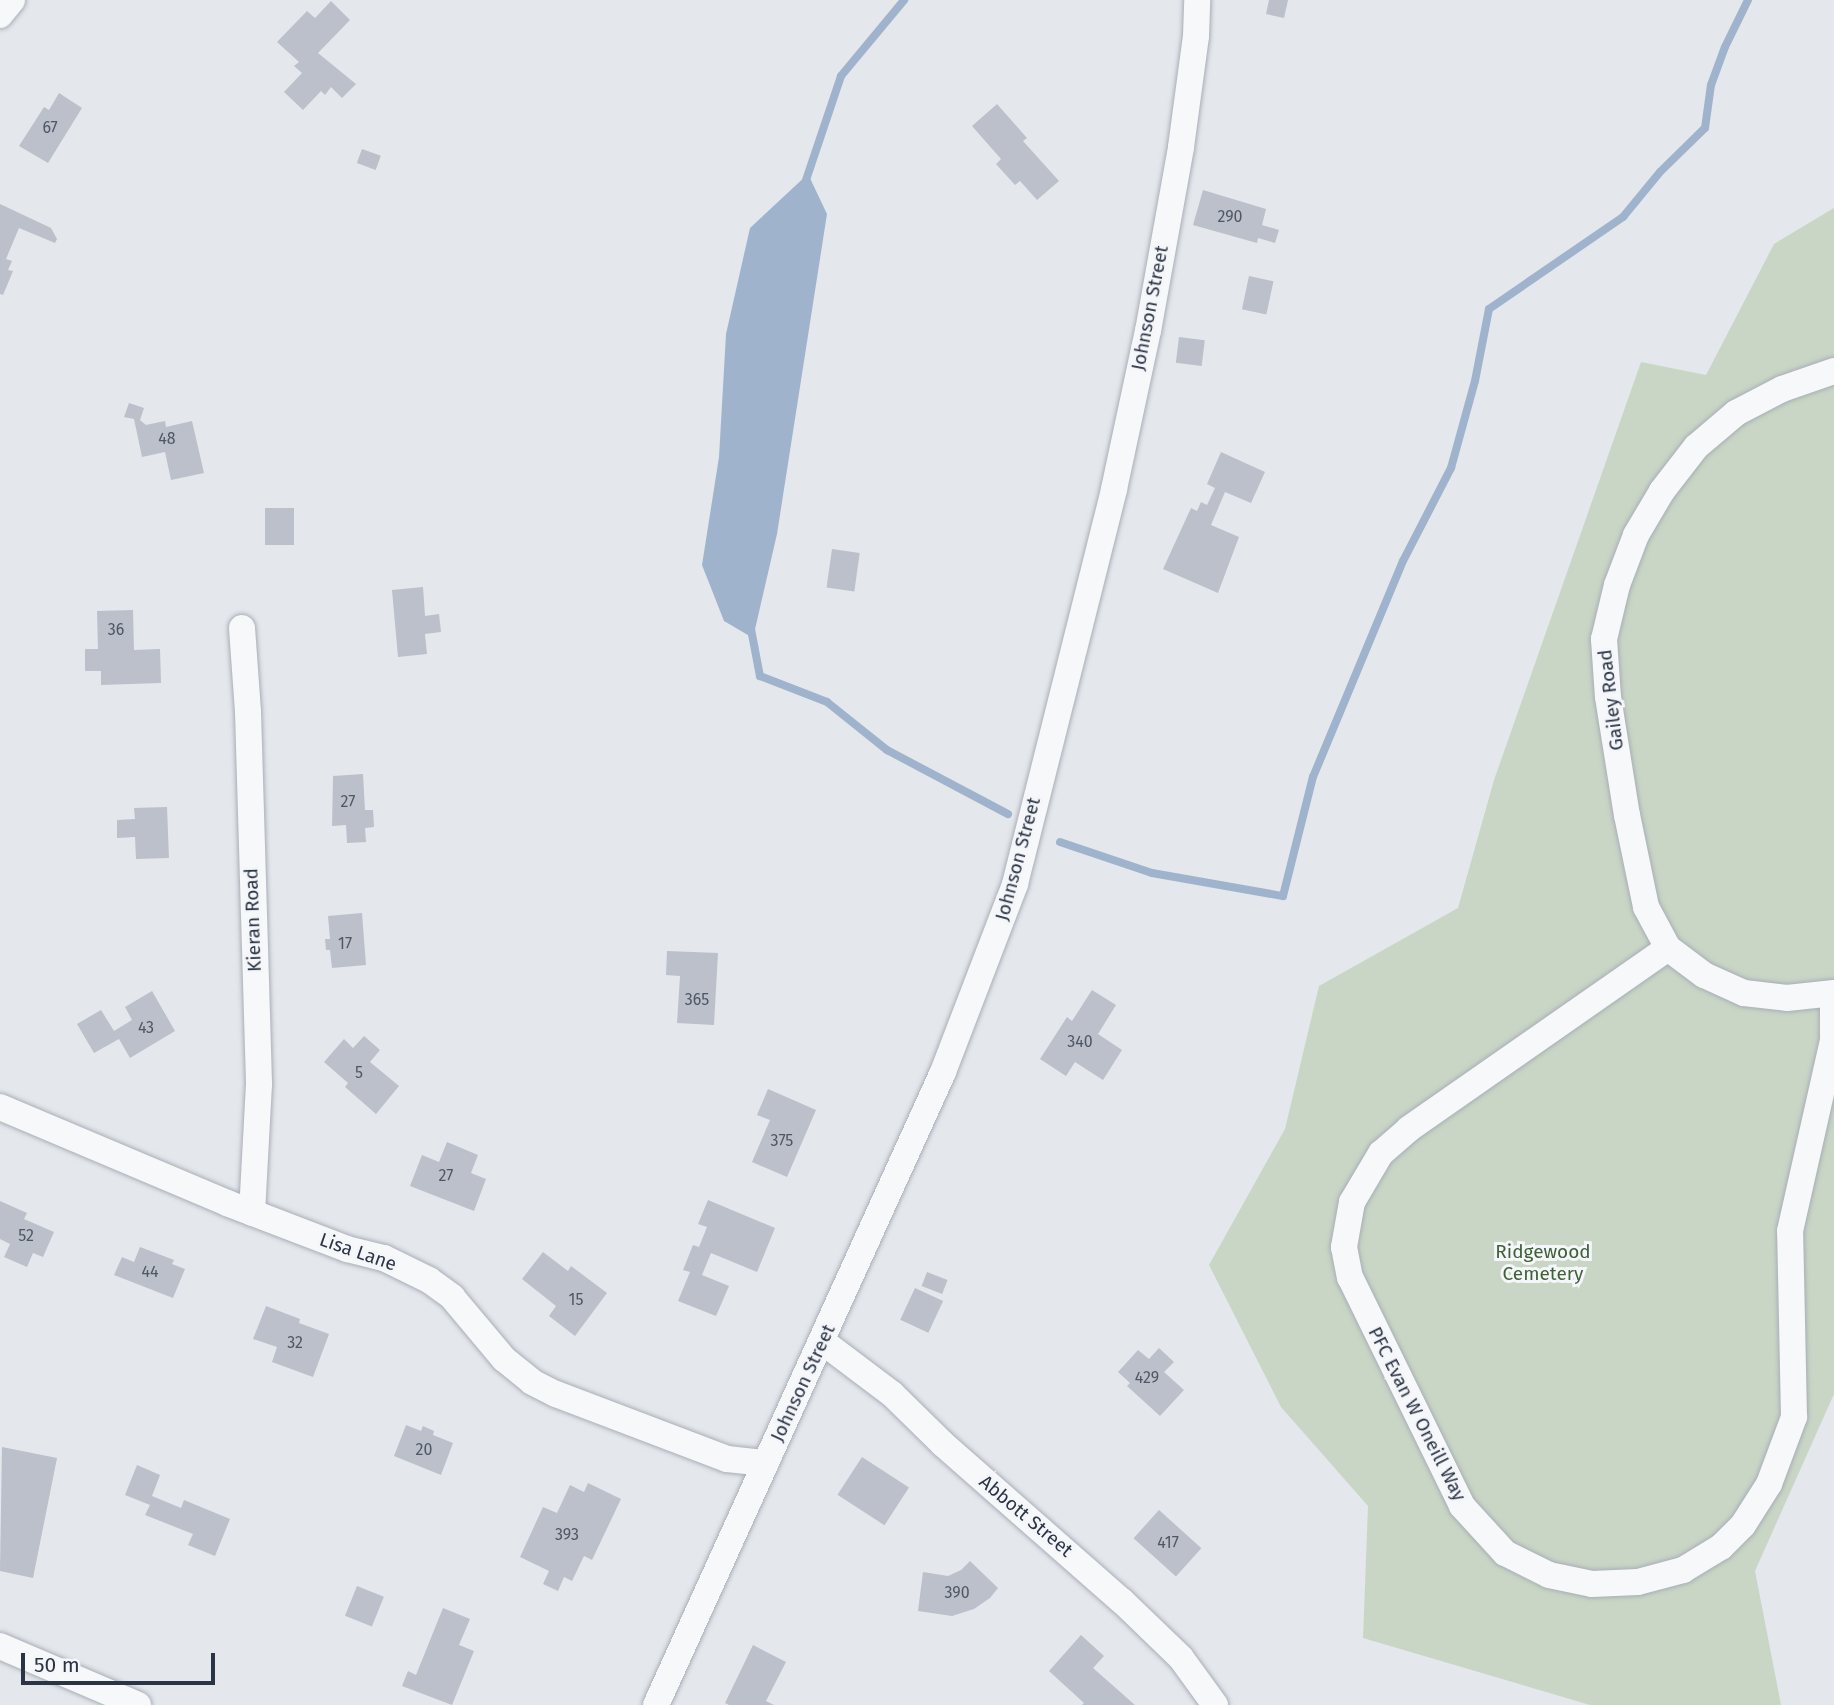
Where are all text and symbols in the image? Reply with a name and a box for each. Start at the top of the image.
house number: 67 [42,118,58,138]
house number: 290 [1217,207,1243,227]
street label: Johnson Street [1127,244,1173,372]
house number: 48 [158,429,176,449]
house number: 36 [108,620,124,640]
street label: Gailey Road [1593,648,1629,752]
house number: 27 [341,792,355,812]
street label: Johnson Street [991,795,1045,923]
street label: Kieran Road [240,868,266,972]
house number: 17 [338,934,352,954]
house number: 365 [685,990,709,1010]
house number: 43 [138,1018,154,1038]
house number: 340 [1067,1032,1093,1052]
house number: 5 [355,1063,363,1083]
house number: 375 [771,1131,793,1151]
house number: 27 [439,1166,453,1186]
house number: 52 [18,1226,34,1246]
street label: Lisa Lane [316,1228,400,1276]
park label: Ridgewood Cemetery [1495,1241,1591,1285]
house number: 44 [141,1262,159,1282]
house number: 15 [569,1290,583,1310]
street label: Johnson Street [766,1321,840,1445]
street label: PFC Evan W Oneill Way [1363,1323,1471,1505]
house number: 32 [287,1333,303,1353]
house number: 429 [1135,1368,1159,1388]
house number: 20 [416,1440,432,1460]
street label: Abbott Street [975,1470,1077,1562]
house number: 393 [555,1525,579,1545]
house number: 417 [1157,1533,1179,1553]
house number: 390 [944,1583,970,1603]
scale bar [24,1638,219,1682]
text: 50 m [34,1652,80,1678]

